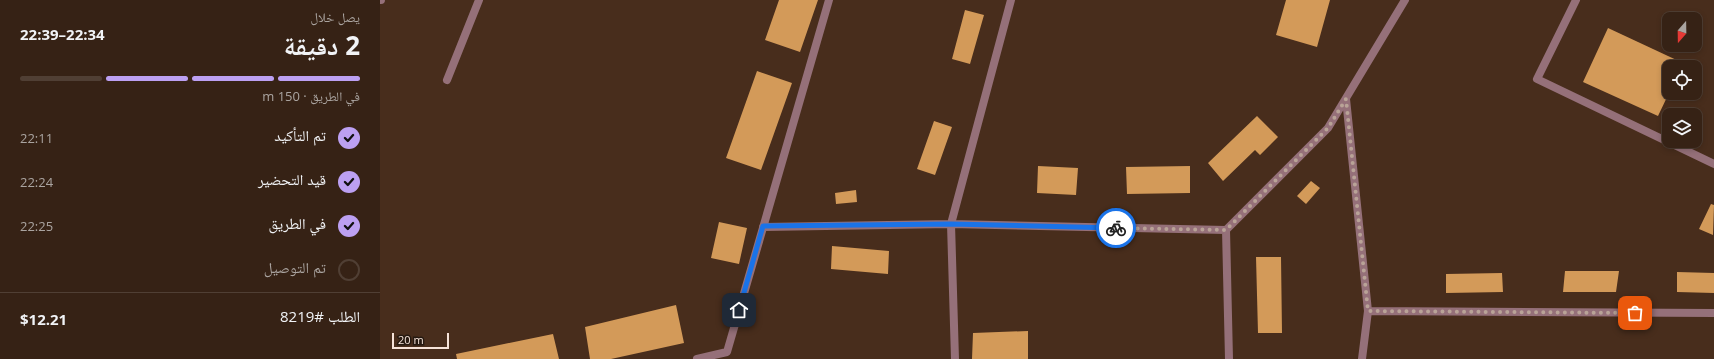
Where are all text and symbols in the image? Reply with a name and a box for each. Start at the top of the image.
text: يصل خلال [310,8,360,26]
north arrow [1662,12,1702,52]
map controls [1662,12,1702,148]
text: 22:34–22:39 [20,24,105,44]
text: 2 دقيقة [284,27,360,63]
button: locate [1662,60,1702,100]
text: في الطريق · 150 m [262,87,360,105]
button: layers [1662,108,1702,148]
text: تم التأكيد [274,125,326,145]
icon: check [338,127,360,149]
text: 22:11 [20,129,53,147]
text: قيد التحضير [258,169,326,189]
icon: check [338,171,360,193]
text: 22:24 [20,173,53,191]
courier [1096,208,1136,248]
text: في الطريق [268,213,326,233]
icon: check [338,215,360,237]
text: 22:25 [20,217,53,235]
icon: bike [1105,217,1127,239]
text: تم التوصيل [264,257,326,277]
pin [722,293,756,327]
pin [1618,296,1652,330]
icon: home [728,299,750,321]
icon: bag [1624,302,1646,324]
text: الطلب #8219 [280,306,360,326]
text: $12.21 [20,309,67,329]
scale bar [392,331,449,350]
text: 20 m [398,332,424,347]

